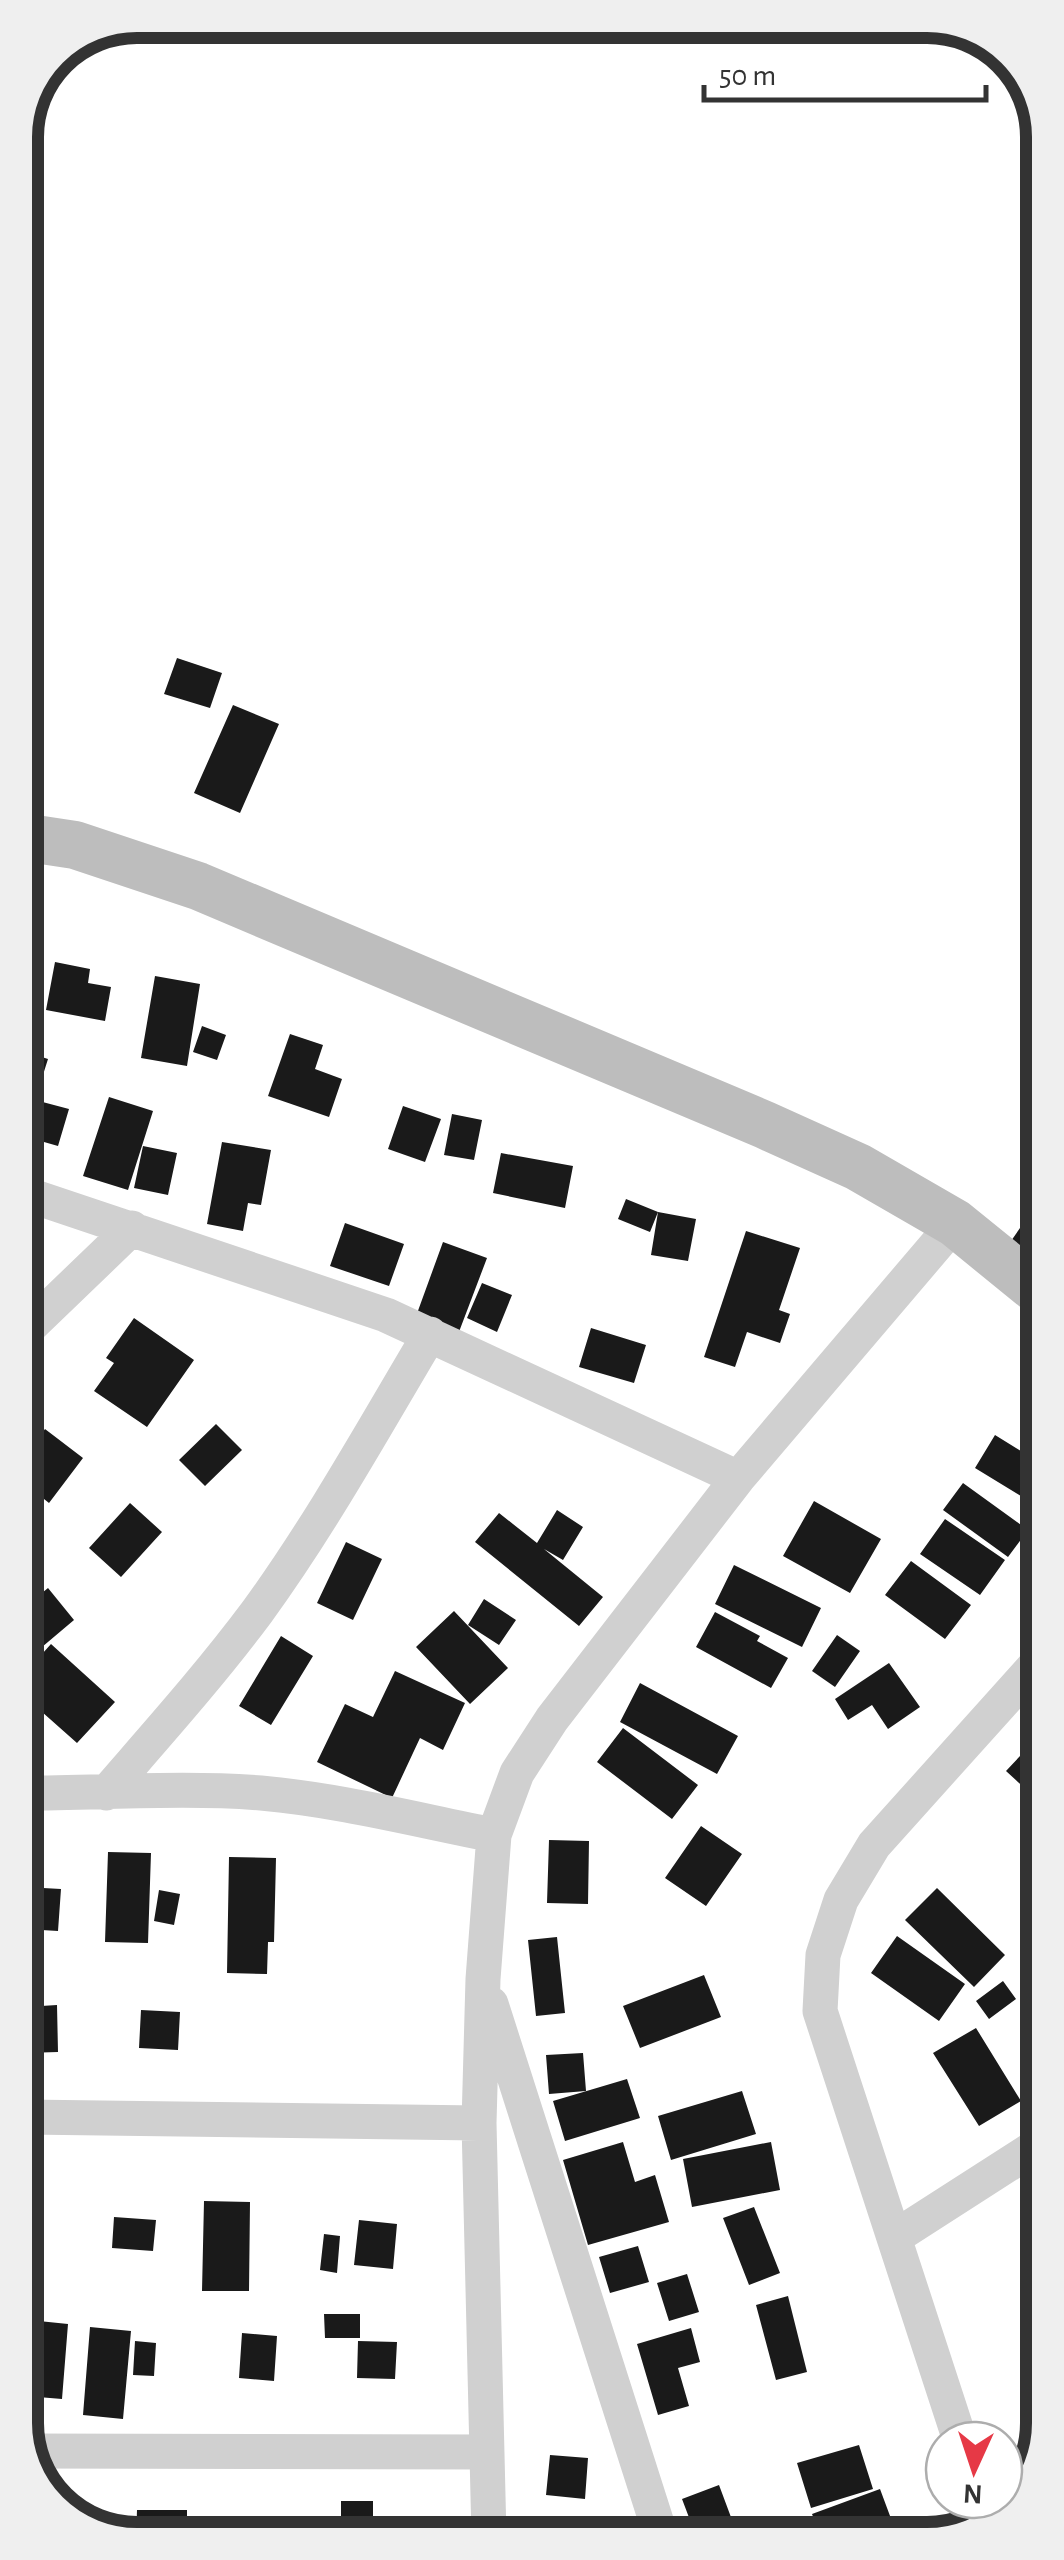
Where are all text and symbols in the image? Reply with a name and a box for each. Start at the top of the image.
scale bar [704,40,986,102]
text: 50 m [719,61,776,91]
north arrow [924,2420,1024,2520]
text: N [962,2478,983,2507]

